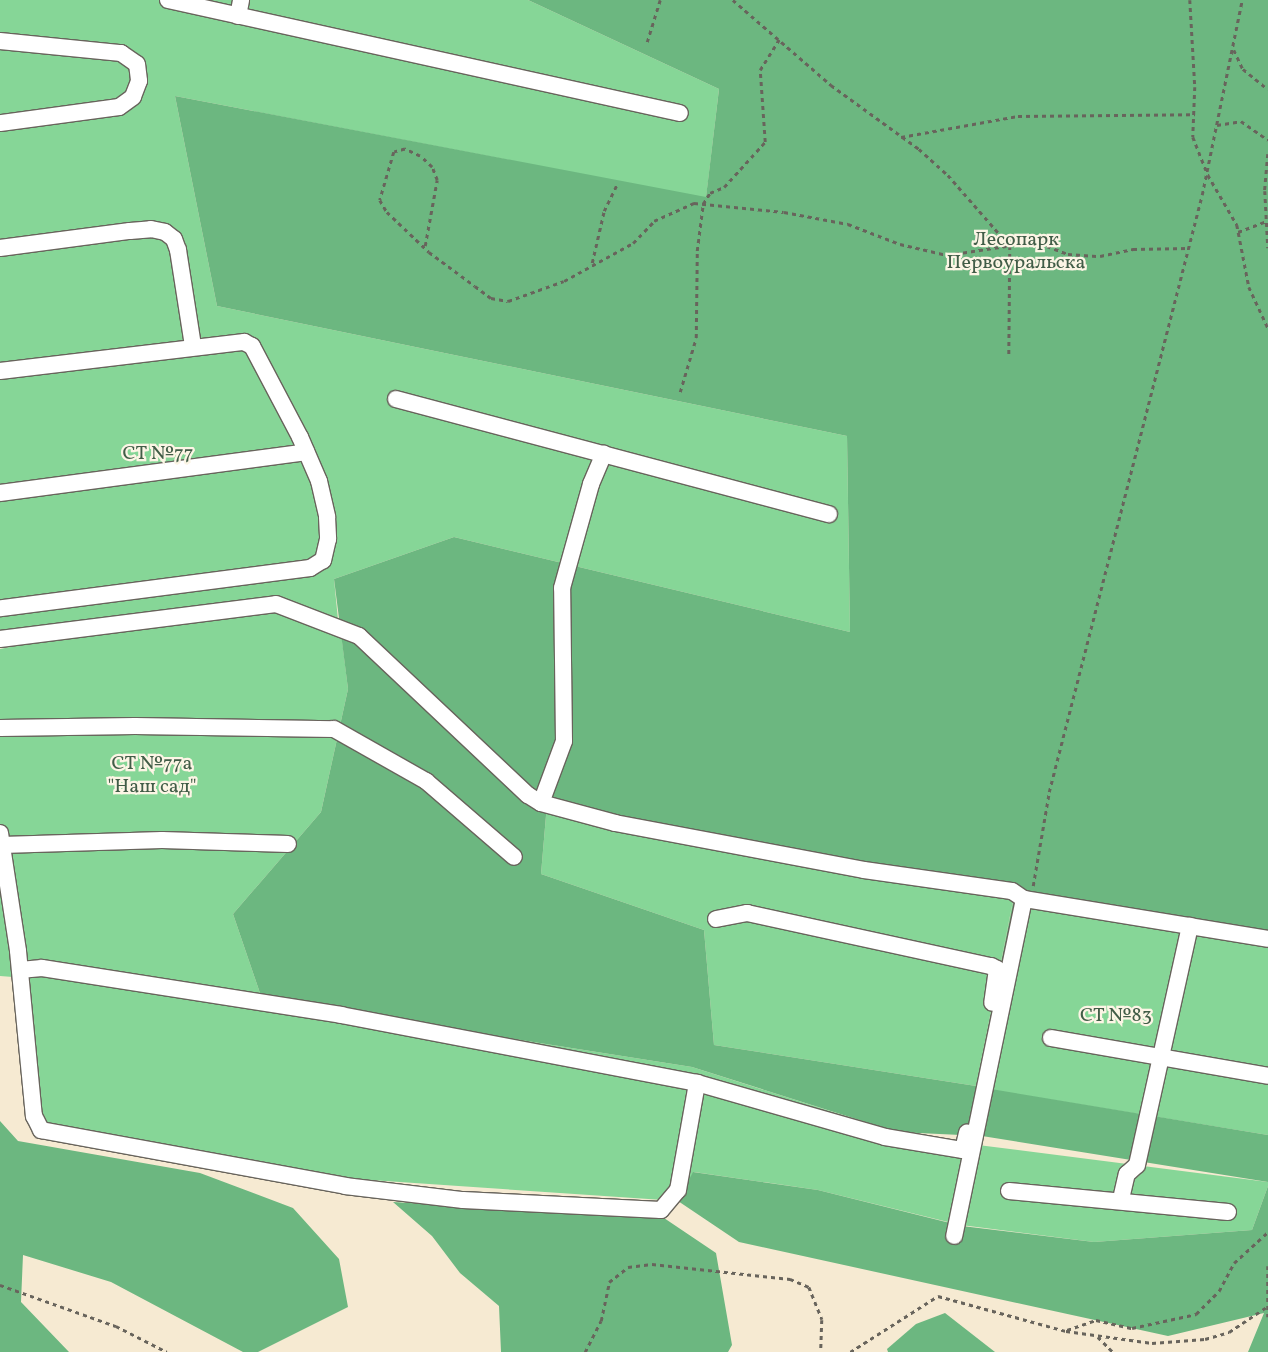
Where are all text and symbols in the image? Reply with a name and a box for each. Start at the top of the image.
park label: Лесопарк Первоуральска [947,228,1085,275]
park label: СТ №77 [122,442,194,466]
park label: СТ №77а "Наш сад" [107,752,197,799]
park label: СТ №83 [1080,1004,1152,1028]

